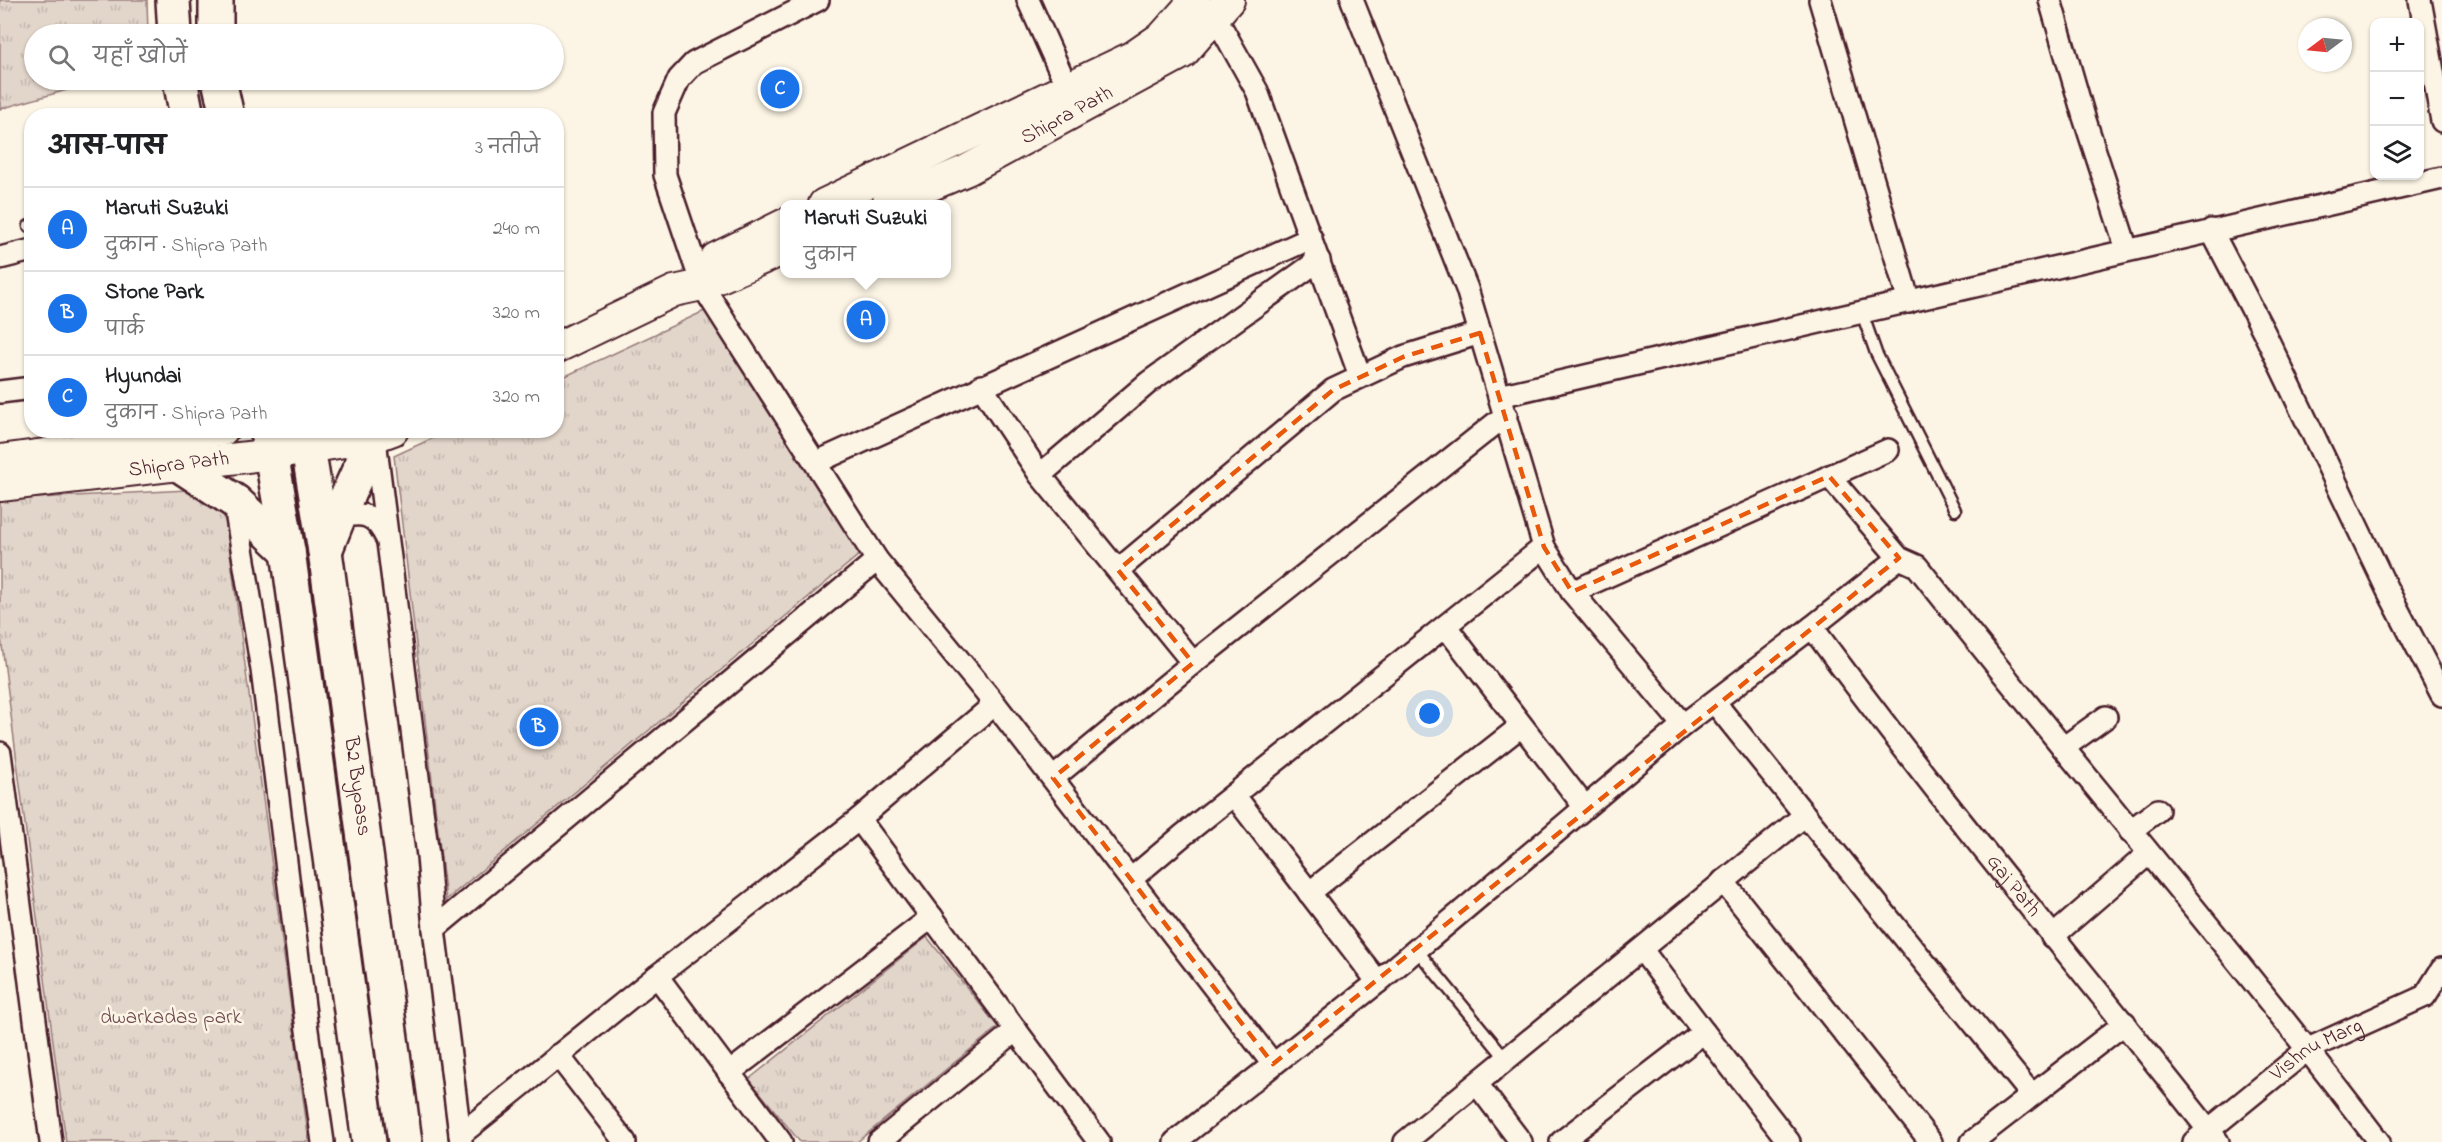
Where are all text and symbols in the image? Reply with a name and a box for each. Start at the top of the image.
north arrow [2298,18,2352,72]
map controls [2370,18,2424,180]
button: + [2370,18,2424,72]
search box [24,24,564,90]
icon: search [45,41,78,74]
text: यहाँ खोजें [93,42,187,74]
pin: C [760,66,800,112]
button: − [2370,72,2424,126]
street label: Shipra Path [1016,78,1119,153]
button: layers [2370,126,2424,180]
text: आस-पास [48,129,166,167]
text: 3 नतीजे [475,134,540,163]
text: Maruti Suzuki [105,193,228,225]
popup [780,200,951,278]
text: Maruti Suzuki [804,203,927,235]
text: A [61,215,74,244]
text: 240 m [493,215,540,244]
text: दुकान · Shipra Path [105,232,268,261]
text: दुकान [804,242,856,271]
text: Stone Park [105,277,204,309]
pin: A [846,298,886,342]
text: B [61,299,74,328]
text: 320 m [493,299,540,328]
text: पार्क [105,316,144,345]
text: Hyundai [105,361,182,393]
text: C [62,383,73,412]
text: 320 m [493,383,540,412]
text: दुकान · Shipra Path [105,400,268,429]
street label: Shipra Path [127,444,231,486]
your location [1415,699,1444,728]
pin: B [520,704,558,750]
street label: B2 Bypass [335,734,378,838]
street label: Gaj Path [1978,848,2048,924]
park label: dwarkadas park [100,1003,243,1033]
street label: Vishnu Marg [2263,1011,2368,1089]

